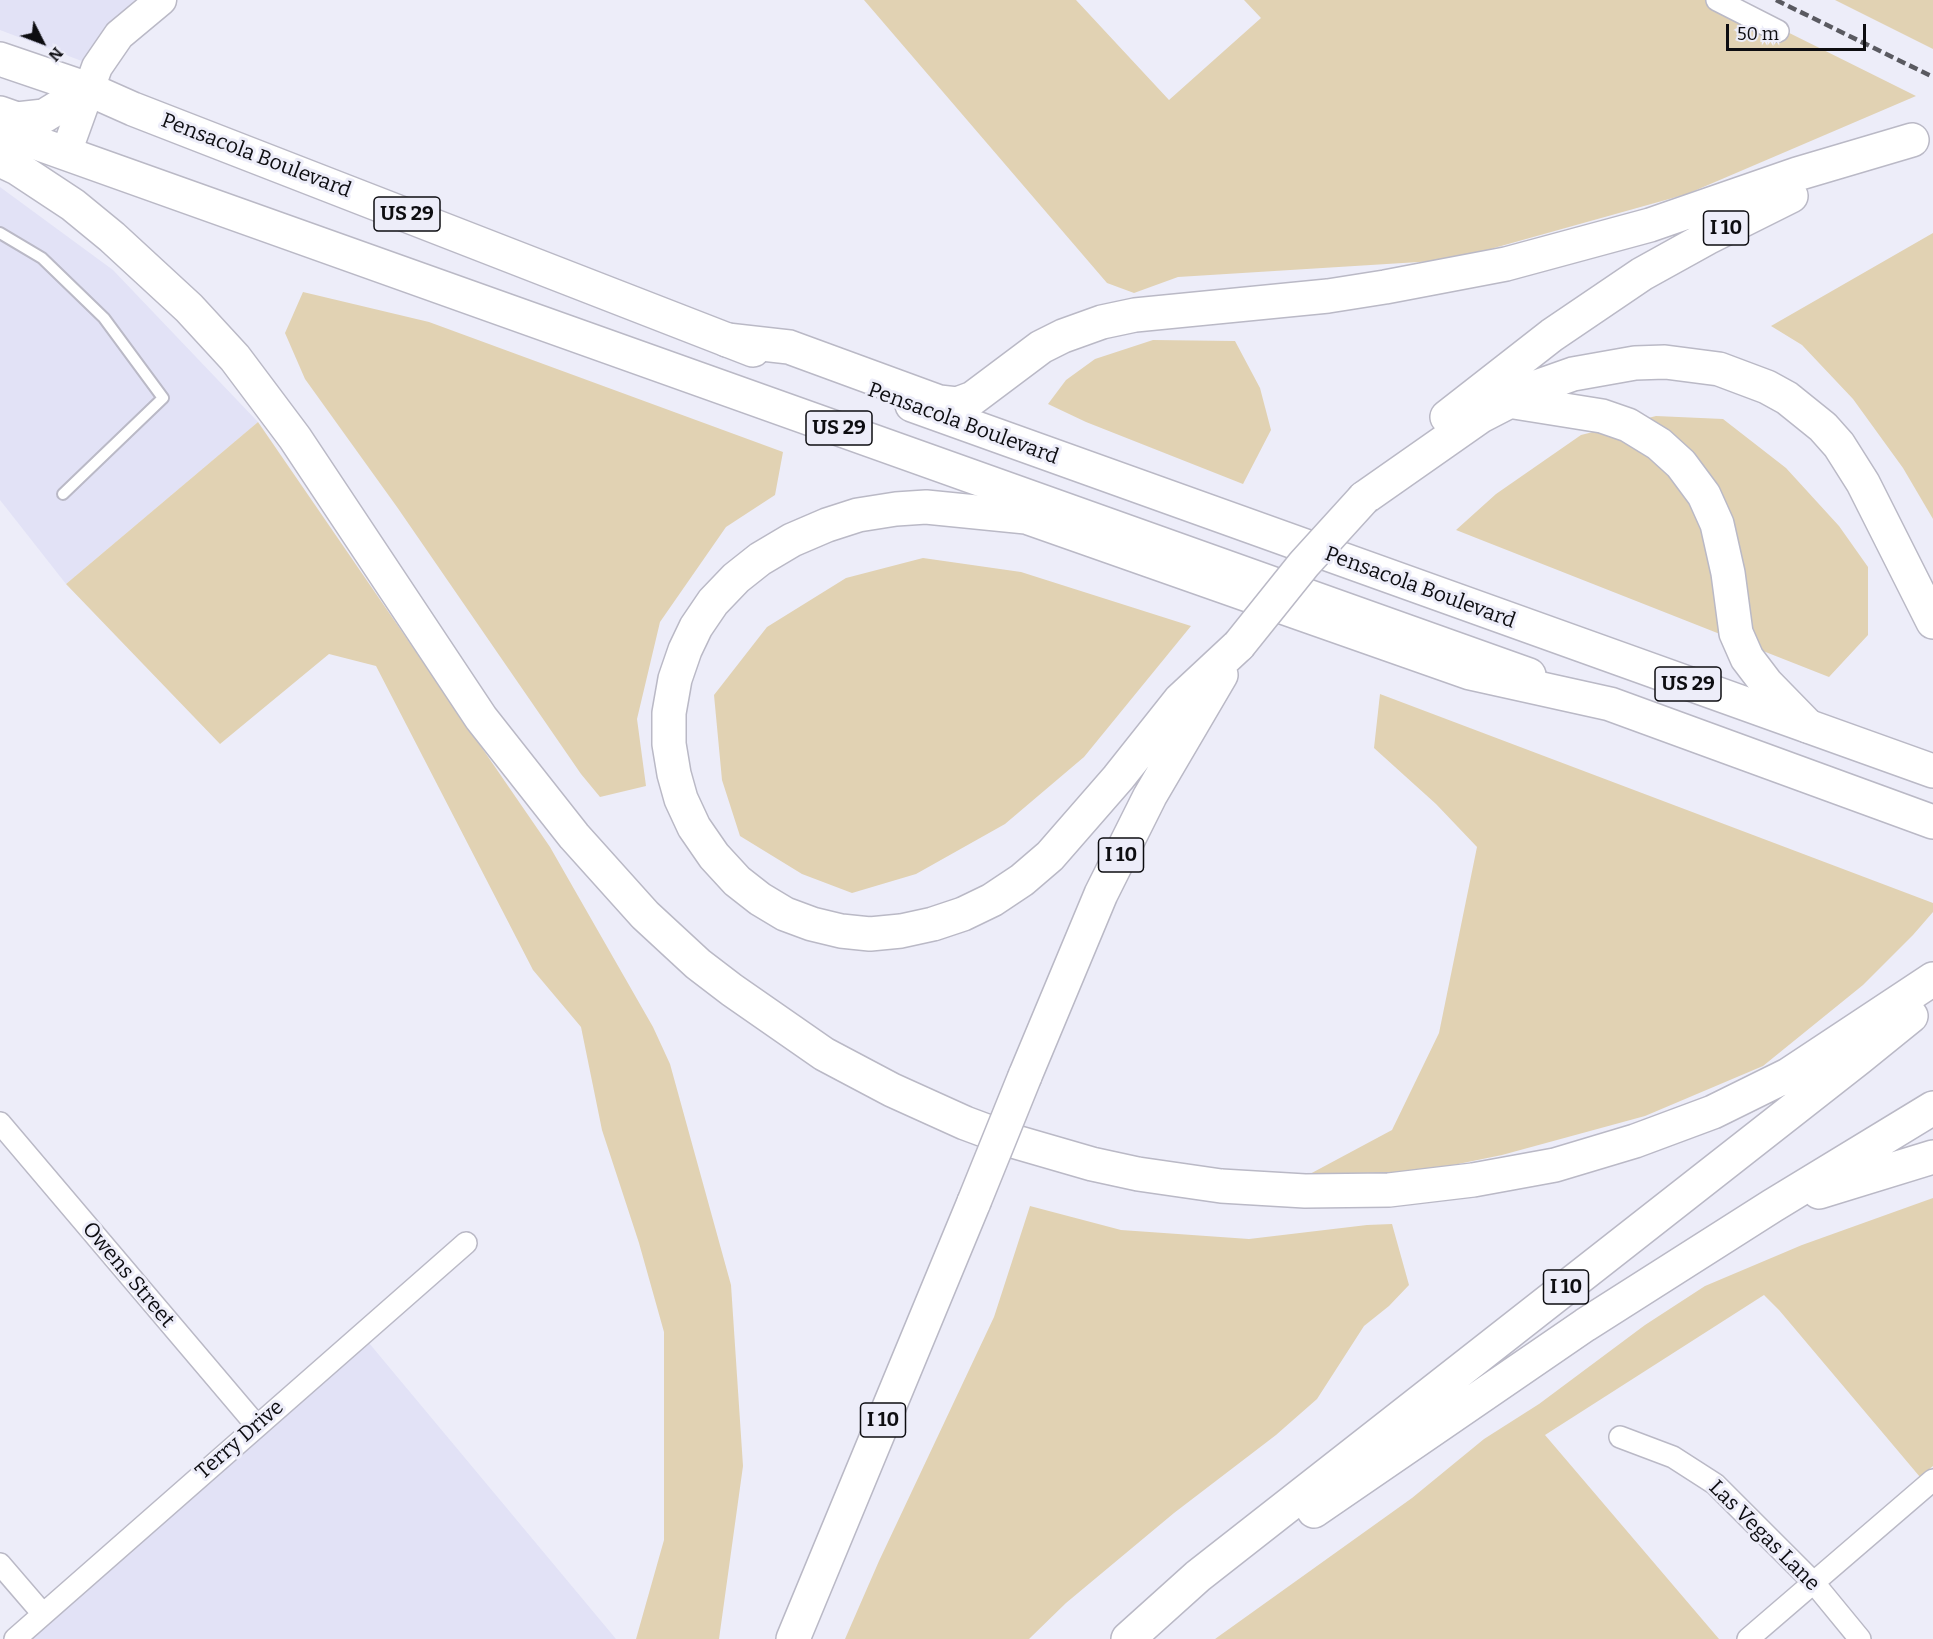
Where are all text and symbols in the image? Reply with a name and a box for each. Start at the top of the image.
north arrow [12,12,72,72]
scale bar [1729,12,1868,50]
text: 50 m [1737,23,1779,45]
text: N [45,43,67,65]
street label: Pensacola Boulevard [158,108,354,204]
road number: US 29 [374,197,440,231]
road number: I 10 [1704,211,1748,245]
street label: Pensacola Boulevard [864,378,1062,470]
road number: US 29 [806,411,872,445]
street label: Pensacola Boulevard [1321,542,1519,634]
road number: US 29 [1655,667,1721,701]
road number: I 10 [1098,838,1144,872]
street label: Owens Street [77,1217,179,1333]
road number: I 10 [1544,1270,1588,1304]
street label: Terry Drive [191,1395,289,1485]
road number: I 10 [860,1403,906,1437]
street label: Las Vegas Lane [1703,1475,1825,1597]

